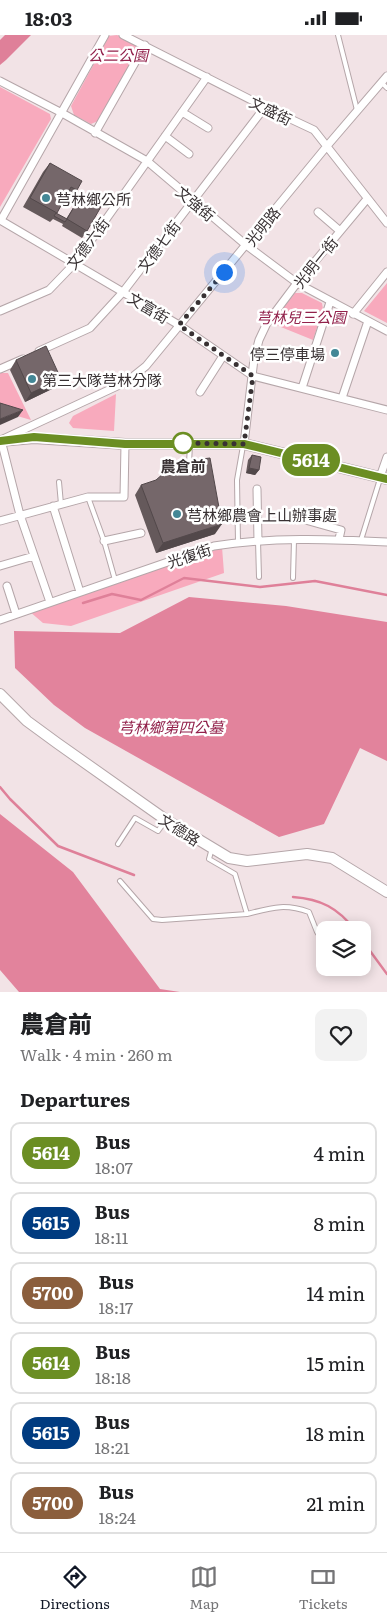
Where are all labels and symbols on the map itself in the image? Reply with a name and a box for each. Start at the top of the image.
park label: 公二公園 [88,43,150,66]
street label: 文盛街 [246,90,296,130]
street label: 文強街 [171,180,221,226]
place label: 芎林鄉公所 [56,187,131,210]
marker: 芎林鄉公所 [40,192,52,204]
street label: 光明路 [239,201,285,251]
street label: 文德六街 [60,212,114,274]
street label: 文德七街 [131,215,185,277]
street label: 光明一街 [287,231,343,293]
your location [212,260,237,285]
street label: 文富街 [124,286,174,328]
park label: 芎林兒三公園 [256,305,348,328]
place label: 停三停車場 [250,342,325,365]
marker: 停三停車場 [329,347,341,359]
place label: 第三大隊芎林分隊 [42,368,162,391]
marker: 第三大隊芎林分隊 [26,373,38,385]
marker: 農倉前 [172,432,194,454]
line badge: 5614 [276,444,346,476]
place label: 農倉前 [160,454,206,477]
place label: 芎林鄉農會上山辦事處 [187,503,337,526]
marker: 芎林鄉農會上山辦事處 [171,508,183,520]
street label: 光復街 [164,537,214,573]
park label: 芎林鄉第四公墓 [118,715,226,738]
street label: 文德路 [155,807,205,851]

